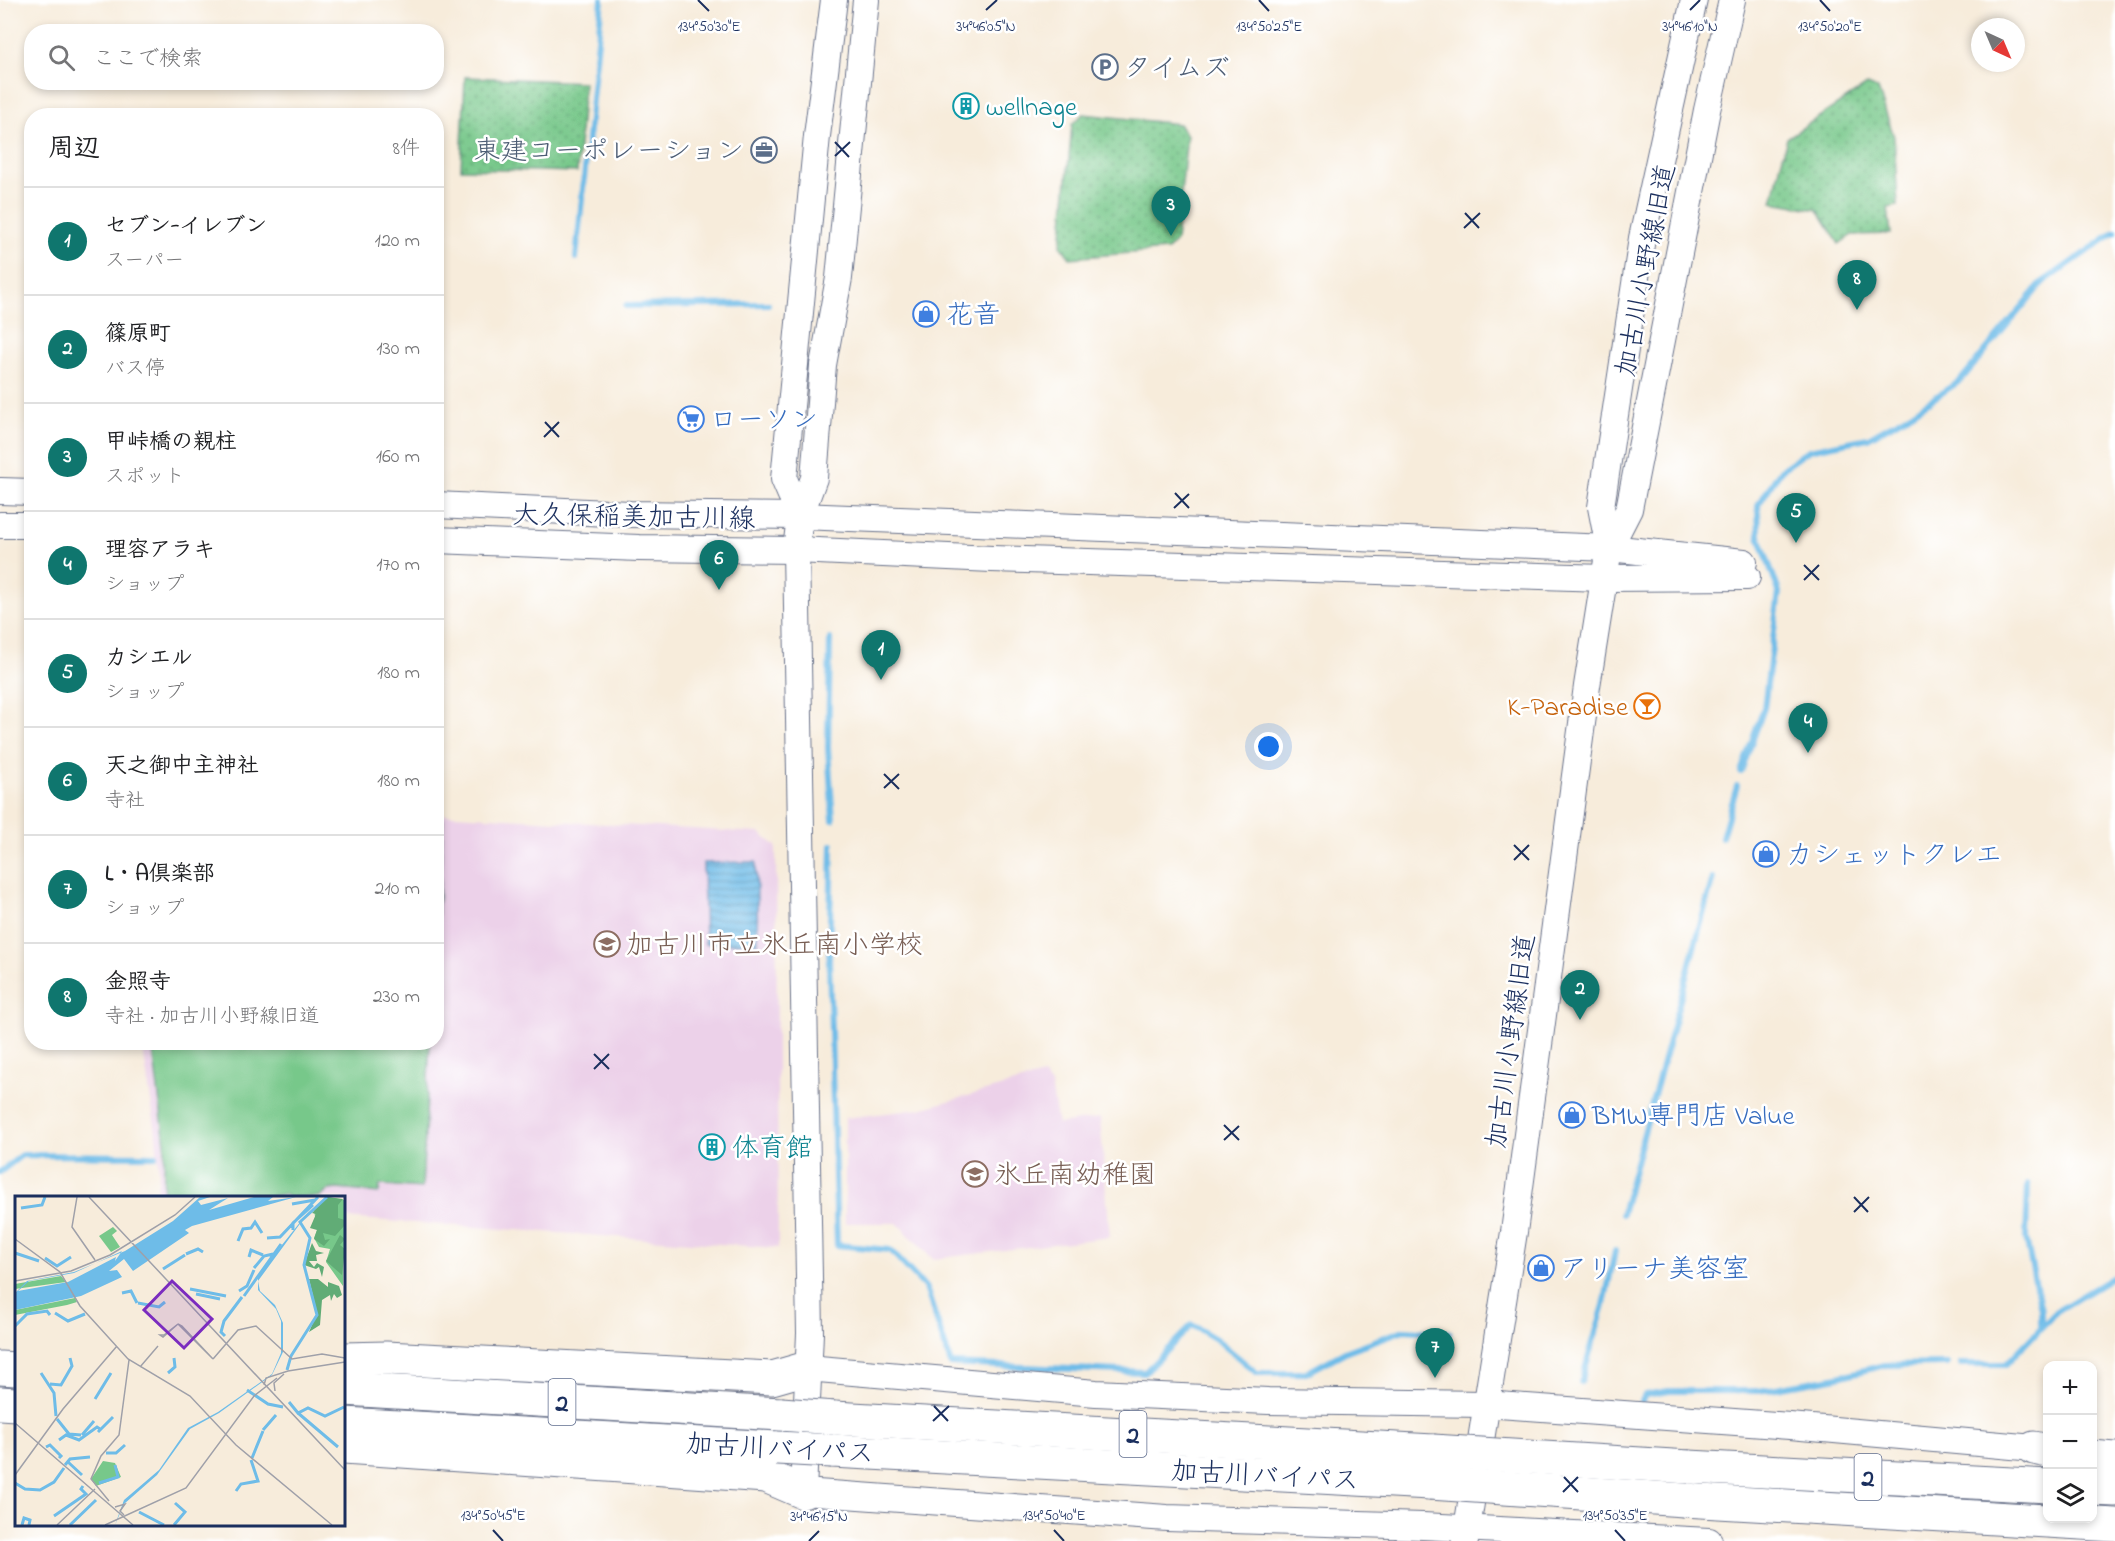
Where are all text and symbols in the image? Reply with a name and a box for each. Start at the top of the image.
text: 134°50'30"E [677,16,741,38]
text: 34°46'05"N [956,16,1016,38]
text: 134°50'25"E [1236,16,1302,38]
text: 34°46'10"N [1662,16,1718,38]
text: 134°50'20"E [1798,16,1862,38]
north arrow [1971,18,2025,72]
search box [24,24,444,90]
icon: search [45,41,78,74]
text: ここで検索 [93,44,203,76]
place label: タイムズ [1124,50,1230,89]
parking icon: タイムズ [1090,52,1120,82]
place label: wellnage [986,89,1078,128]
building icon: wellnage [951,91,981,121]
text: 周辺 [48,131,100,169]
place label: 東建コーポレーション [473,133,744,172]
text: 8件 [393,135,420,164]
office icon: 東建コーポレーション [749,135,779,165]
street label: 加古川小野線旧道 [1608,161,1687,380]
pin: 3 [1152,186,1190,236]
text: セブン-イレブン [105,211,267,243]
text: 1 [64,227,71,256]
text: 120 m [375,227,420,256]
text: スーパー [105,247,184,276]
pin: 8 [1838,260,1876,310]
place label: 花音 [946,297,1000,336]
shop icon: 花音 [911,299,941,329]
text: 篠原町 [105,319,171,351]
text: 2 [63,335,72,364]
text: 130 m [376,335,420,364]
text: バス停 [105,355,165,384]
place label: ローソン [710,402,818,441]
supermarket icon: ローソン [676,404,706,434]
text: 甲峠橋の親柱 [105,427,237,459]
text: 3 [63,443,72,472]
text: 160 m [376,443,420,472]
text: スポット [105,463,185,492]
pin: 5 [1776,494,1816,543]
street label: 大久保稲美加古川線 [512,497,756,540]
text: 理容アラキ [105,535,215,567]
pin: 6 [700,540,738,590]
text: 4 [63,551,72,580]
text: 170 m [376,551,420,580]
text: ショップ [105,571,184,600]
pin: 1 [862,630,900,680]
text: カシエル [105,643,193,675]
text: 5 [62,659,73,688]
text: 180 m [377,659,420,688]
text: ショップ [105,679,184,708]
place label: K-Paradise [1507,689,1629,728]
bar icon: K-Paradise [1632,691,1662,721]
pin: 4 [1788,704,1828,753]
your location [1254,732,1283,761]
text: 天之御中主神社 [105,751,259,783]
text: 6 [63,767,72,796]
text: 180 m [377,767,420,796]
text: 寺社 [105,787,145,816]
place label: カシェットクレエ [1786,837,2002,876]
shop icon: カシェットクレエ [1751,839,1781,869]
text: L・A倶楽部 [105,859,215,891]
text: 7 [63,875,72,904]
text: 210 m [375,875,420,904]
text: ショップ [105,895,184,924]
place label: 加古川市立氷丘南小学校 [626,927,923,966]
school or university icon: 加古川市立氷丘南小学校 [592,929,622,959]
street label: 加古川小野線旧道 [1478,932,1547,1151]
text: 金照寺 [105,967,171,999]
pin: 2 [1560,970,1600,1020]
text: 8 [64,983,71,1012]
text: 230 m [373,983,420,1012]
text: 寺社 · 加古川小野線旧道 [105,1003,319,1032]
place label: BMW専門店 Value [1591,1098,1795,1137]
shop icon: BMW専門店 Value [1557,1100,1587,1130]
place label: 体育館 [732,1130,813,1169]
building icon: 体育館 [697,1132,727,1162]
place label: 氷丘南幼稚園 [994,1157,1156,1196]
school or university icon: 氷丘南幼稚園 [960,1159,990,1189]
inset map [15,1196,345,1526]
place label: アリーナ美容室 [1560,1251,1749,1290]
shop icon: アリーナ美容室 [1526,1253,1556,1283]
pin: 7 [1416,1328,1454,1378]
map controls [2043,1361,2097,1523]
button: + [2043,1361,2097,1415]
road number: 2 [548,1379,576,1425]
road number: 2 [1120,1411,1146,1457]
button: − [2043,1415,2097,1469]
street label: 加古川バイパス [685,1426,875,1475]
street label: 加古川バイパス [1170,1453,1360,1502]
road number: 2 [1854,1454,1882,1500]
button: layers [2043,1469,2097,1523]
text: 134°50'45"E [460,1505,526,1527]
text: 134°50'40"E [1022,1505,1086,1527]
text: 134°50'35"E [1582,1505,1648,1527]
text: 34°46'15"N [790,1506,848,1528]

